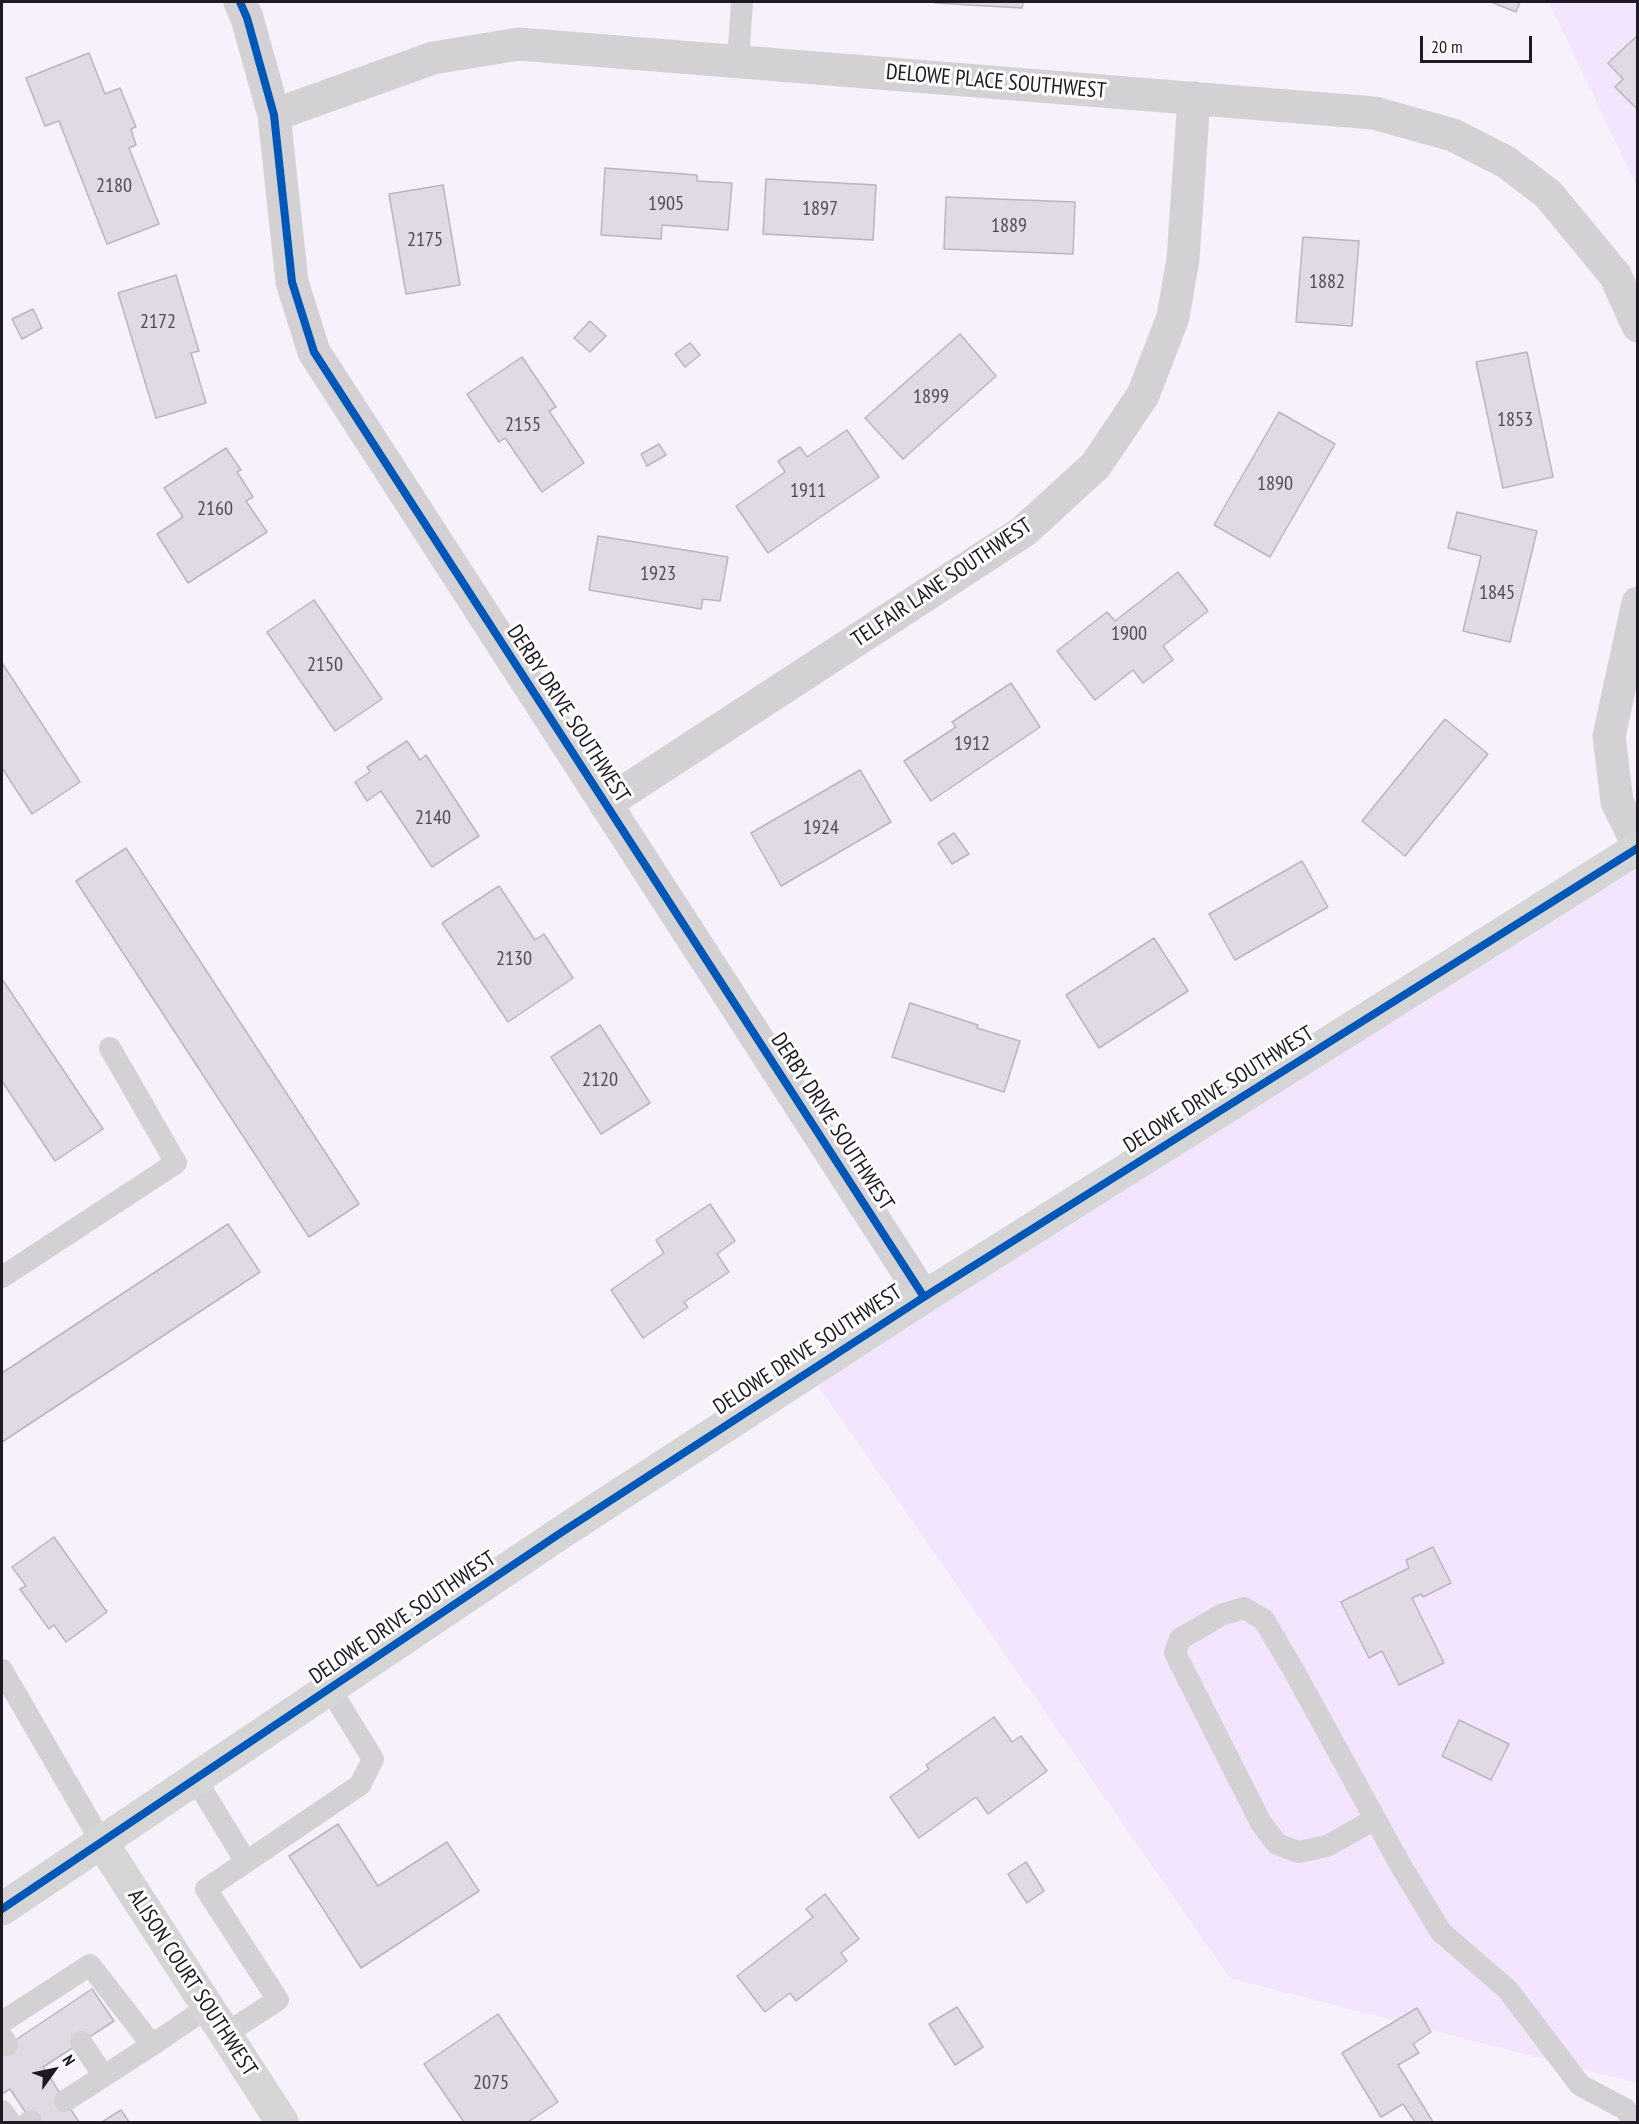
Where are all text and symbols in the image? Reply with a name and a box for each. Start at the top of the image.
scale bar [1423,24,1536,62]
text: 20 m [1431,35,1463,58]
street label: DELOWE PLACE SOUTHWEST [885,59,1107,105]
house number: 2180 [96,174,132,198]
house number: 1905 [648,192,684,216]
house number: 1897 [802,197,838,221]
house number: 1889 [991,214,1027,238]
house number: 2175 [407,228,443,252]
house number: 1882 [1309,270,1345,294]
house number: 2172 [140,310,176,334]
house number: 1899 [913,385,949,409]
house number: 1853 [1497,408,1533,432]
house number: 2155 [505,413,541,437]
house number: 1890 [1257,472,1293,496]
house number: 1911 [790,479,826,503]
house number: 2160 [197,497,233,521]
street label: TELFAIR LANE SOUTHWEST [847,513,1037,653]
house number: 1923 [640,562,676,586]
house number: 1845 [1479,581,1515,605]
street label: DERBY DRIVE SOUTHWEST [501,620,635,808]
house number: 1900 [1111,622,1147,646]
house number: 2150 [307,653,343,677]
house number: 1912 [954,732,990,756]
house number: 2140 [415,806,451,830]
house number: 1924 [803,816,839,840]
house number: 2130 [496,947,532,971]
street label: DELOWE DRIVE SOUTHWEST [1119,1021,1319,1159]
street label: DERBY DRIVE SOUTHWEST [765,1028,899,1216]
house number: 2120 [582,1068,618,1092]
street label: DELOWE DRIVE SOUTHWEST [709,1279,907,1421]
street label: DELOWE DRIVE SOUTHWEST [305,1546,501,1690]
street label: ALISON COURT SOUTHWEST [122,1884,262,2082]
north arrow [24,2040,84,2100]
text: N [58,2051,80,2069]
house number: 2075 [473,2071,509,2095]

